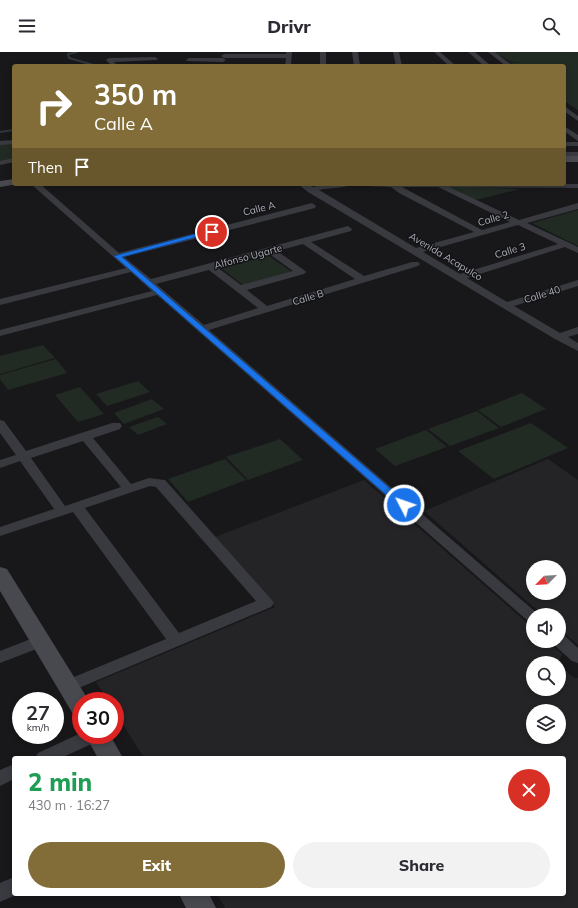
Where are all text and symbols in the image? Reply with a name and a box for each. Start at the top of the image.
icon: menu [16,15,38,37]
text: Drivr [267,15,311,38]
icon: search [540,15,562,37]
text: 350 m [94,77,177,112]
icon: right [28,80,80,132]
text: Calle A [94,112,153,135]
icon: arrive [71,156,93,178]
text: Then [28,158,63,177]
street label: Calle A [242,198,277,219]
street label: Calle 2 [476,208,510,229]
pin [195,215,229,249]
icon: arrive [201,221,223,243]
street label: Avenida Acapulco [407,229,485,284]
street label: Calle 3 [493,240,527,261]
street label: Alfonso Ugarte [213,241,284,272]
street label: Calle 40 [522,283,562,306]
street label: Calle B [291,286,326,308]
position arrow [383,484,425,526]
north arrow [526,560,566,600]
map controls [526,560,566,744]
button: sound [526,608,566,648]
button: search [526,656,566,696]
speed limit sign: 30 [72,692,124,744]
text: 27 [26,700,50,725]
button: layers [526,704,566,744]
text: km/h [27,721,49,734]
text: 2 min [28,767,92,797]
button: close [508,769,550,811]
text: 430 m · 16:27 [28,797,110,813]
button: Exit [28,842,285,888]
button: Share [293,842,550,888]

